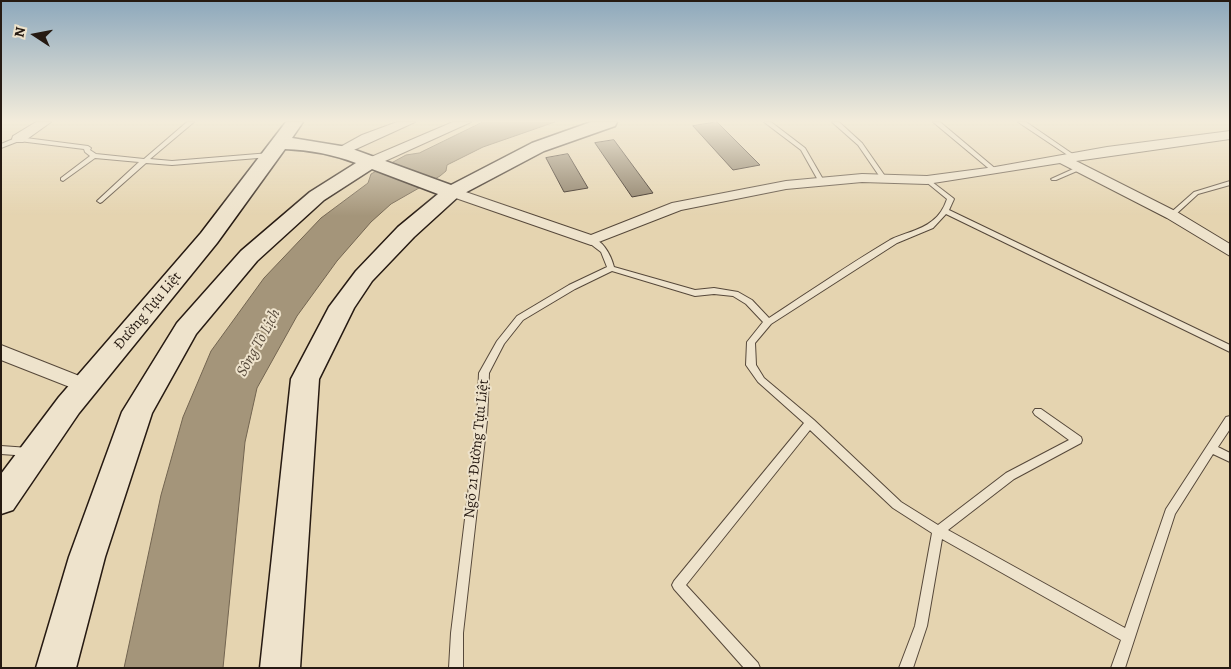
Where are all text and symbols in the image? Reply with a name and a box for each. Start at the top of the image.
north arrow [10,10,60,60]
text: N [9,25,30,39]
street label: Đường Tựu Liệt [110,268,186,354]
water label: Sông Tô Lịch [233,306,285,380]
street label: Ngõ 21 Đường Tựu Liệt [461,379,493,519]

